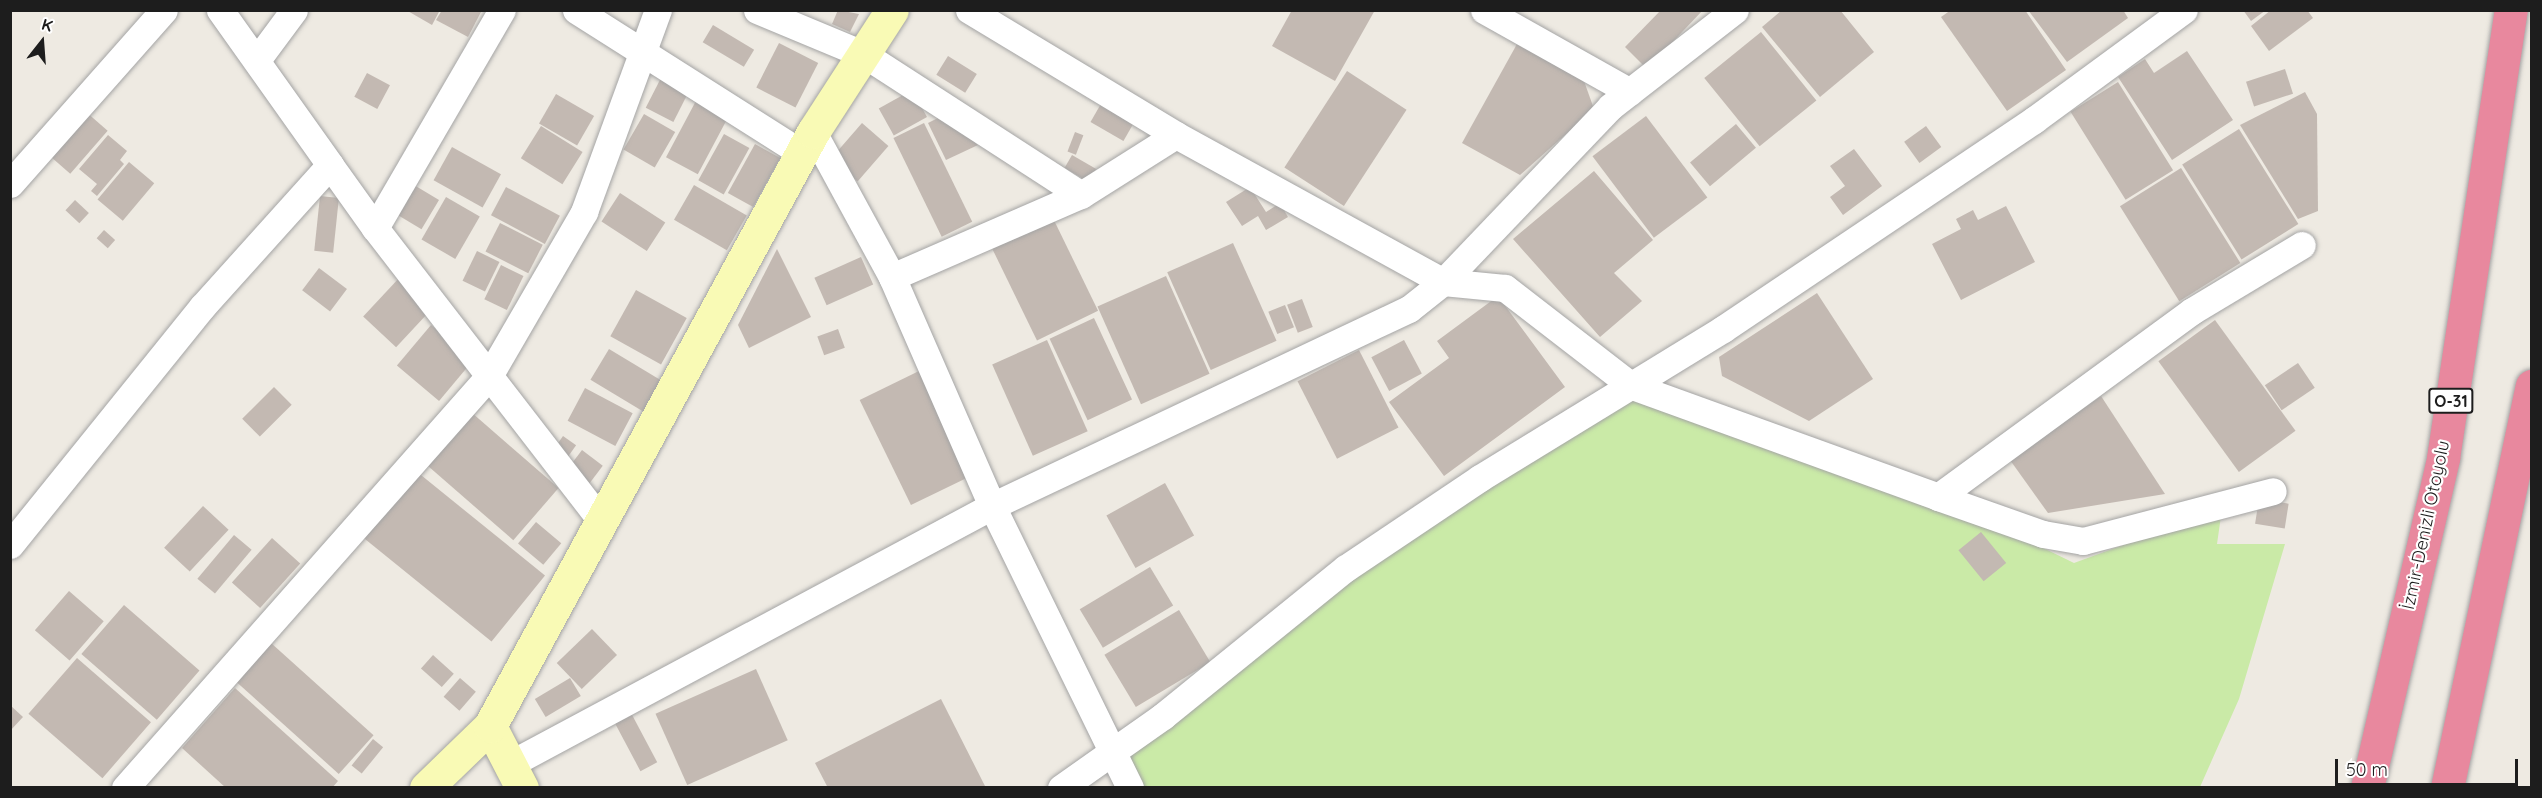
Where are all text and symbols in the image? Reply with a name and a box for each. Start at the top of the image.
north arrow [12,12,72,72]
text: K [39,14,55,36]
road number: O-31 [2427,388,2475,414]
street label: İzmir-Denizli Otoyolu [2398,438,2454,612]
scale bar [2338,747,2521,785]
text: 50 m [2346,758,2388,781]

